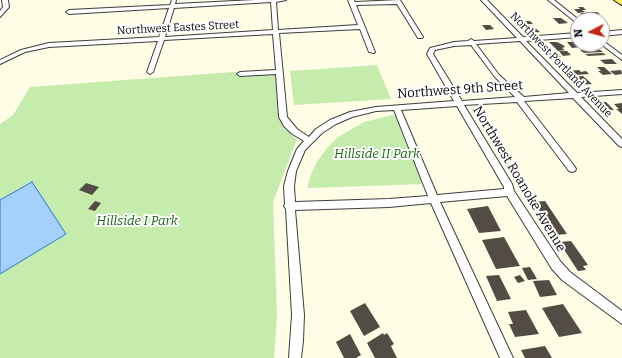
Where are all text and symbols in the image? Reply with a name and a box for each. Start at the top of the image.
street label: Northwest Portland Avenue [507,10,615,120]
north arrow [570,12,610,52]
street label: Northwest Eastes Street [117,18,239,38]
street label: Northwest 9th Street [397,78,523,102]
street label: Northwest Roanoke Avenue [469,103,569,255]
park label: Hillside II Park [334,146,420,162]
park label: Hillside I Park [96,213,178,229]

